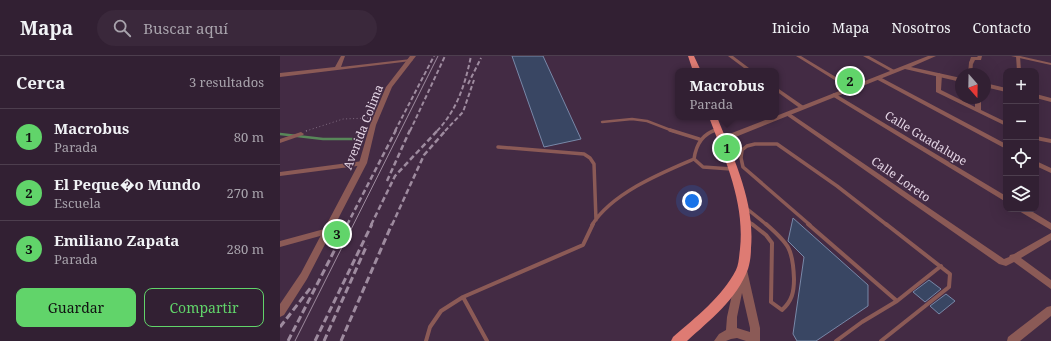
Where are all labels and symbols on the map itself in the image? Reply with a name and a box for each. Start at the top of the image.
pin: 2 [837,66,863,96]
north arrow [955,68,991,104]
street label: Avenida Colima [339,82,387,172]
street label: Calle Guadalupe [882,107,970,169]
pin: 1 [714,133,740,163]
street label: Calle Loreto [868,152,934,206]
your location [682,191,702,211]
pin: 3 [324,219,350,249]

